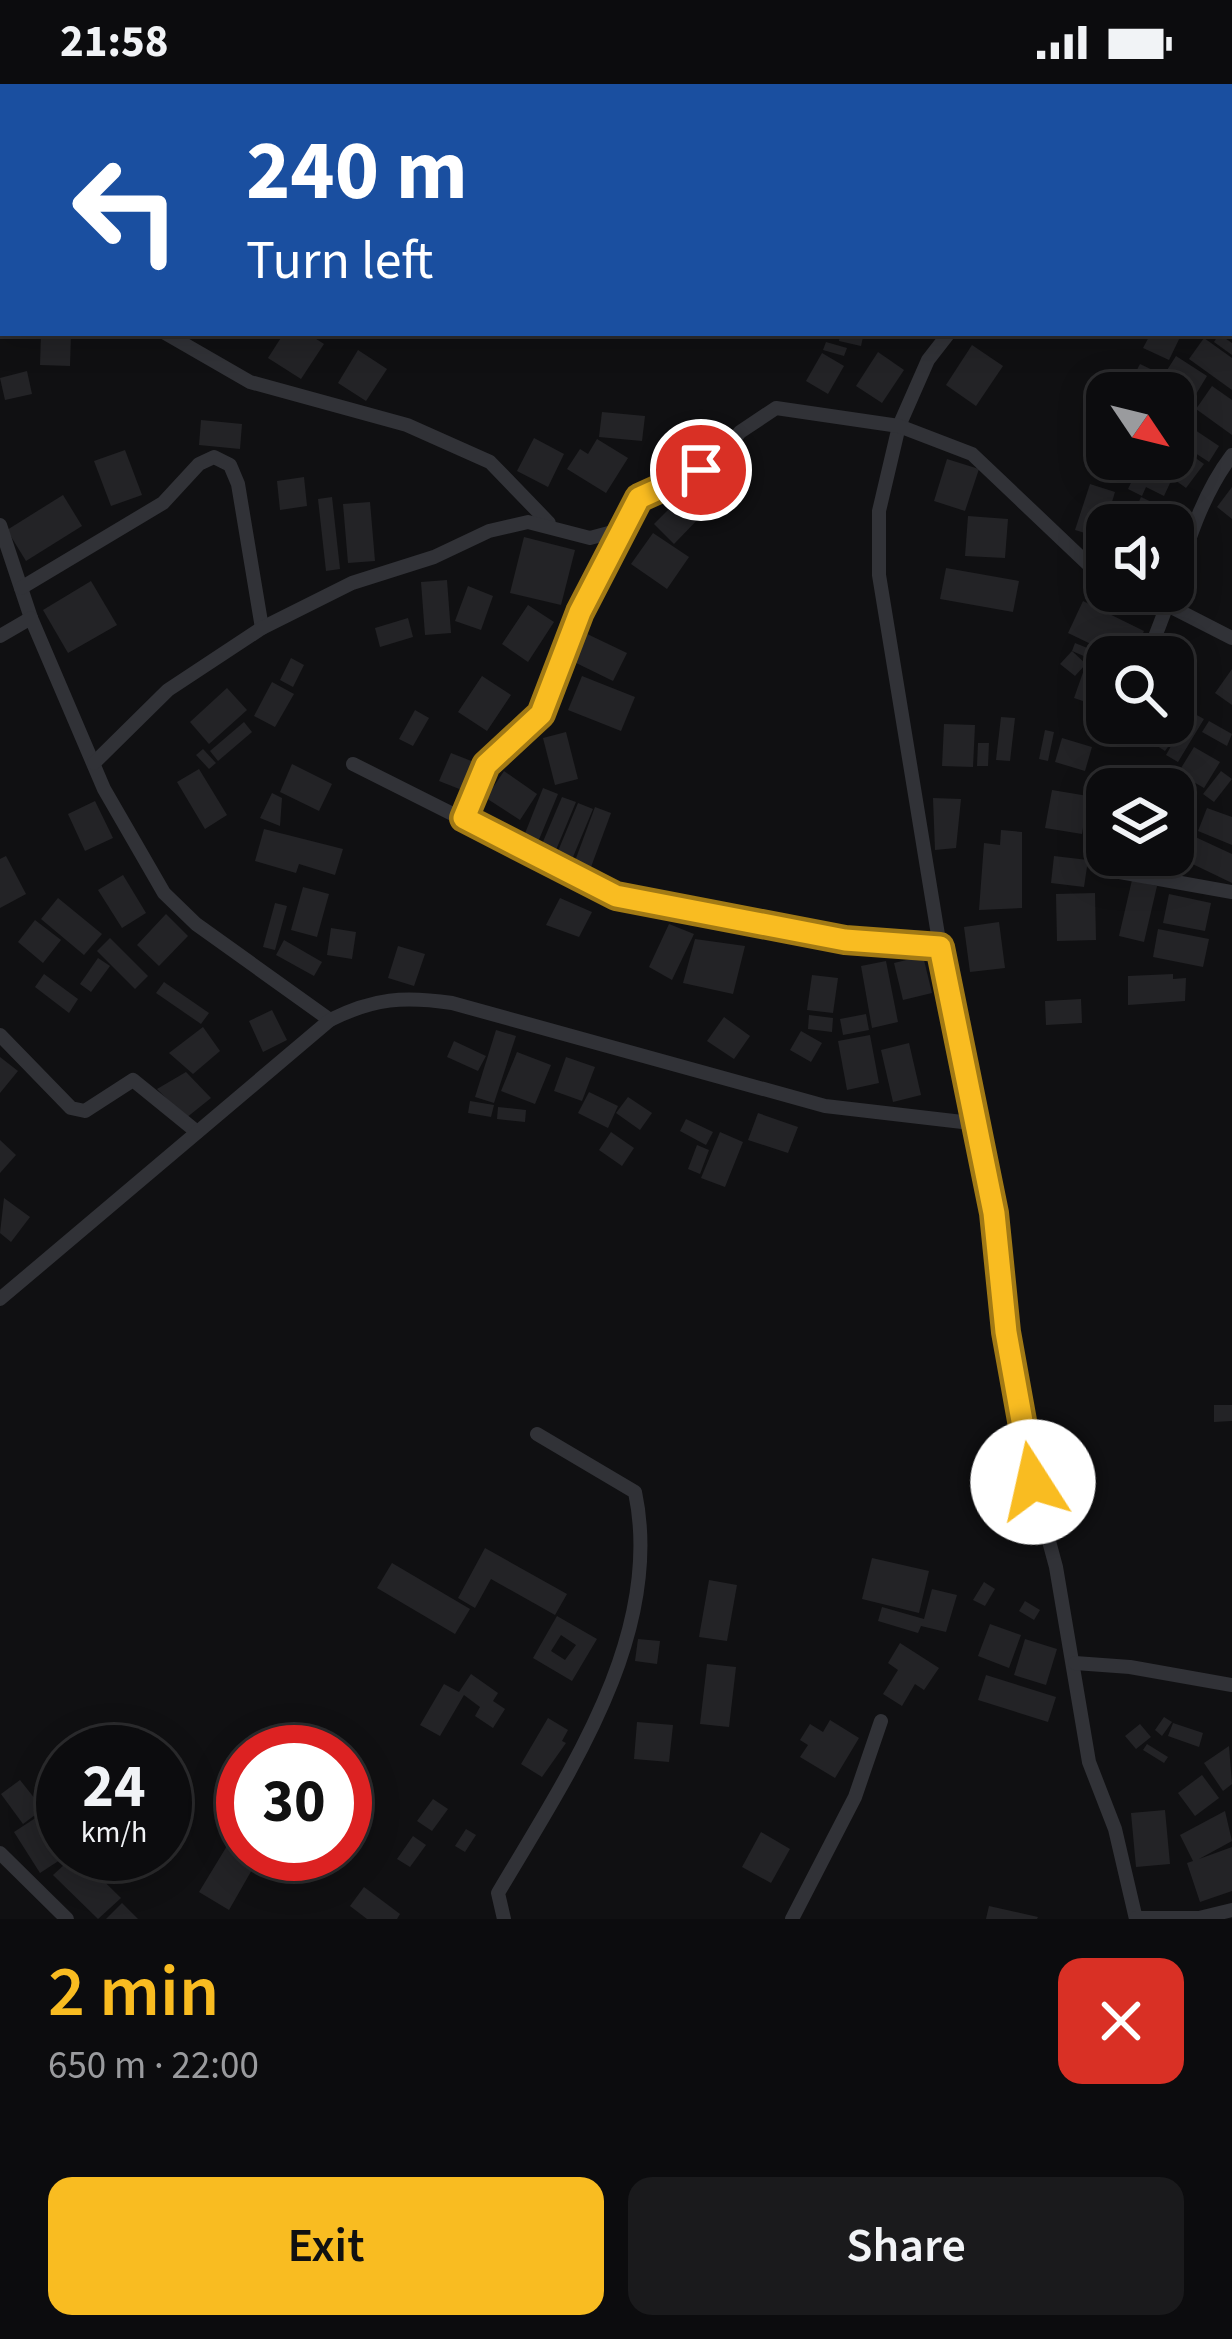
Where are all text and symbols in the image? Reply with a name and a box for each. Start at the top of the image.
text: 21:58 [60,10,169,74]
text: 240 m [246,112,468,232]
icon: left [48,132,204,288]
text: Turn left [246,223,433,300]
north arrow [1086,372,1194,480]
map controls [1086,372,1194,876]
pin [650,419,752,521]
icon: arrive [668,437,734,503]
button: sound [1086,504,1194,612]
button: search [1086,636,1194,744]
button: layers [1086,768,1194,876]
position arrow [970,1419,1096,1545]
speed limit sign: 30 [216,1725,372,1881]
text: 24 [82,1745,146,1830]
text: km/h [81,1811,147,1854]
text: 2 min [48,1941,219,2044]
button: close [1058,1958,1184,2084]
text: 650 m · 22:00 [48,2038,259,2094]
button: Exit [48,2177,604,2315]
button: Share [628,2177,1184,2315]

